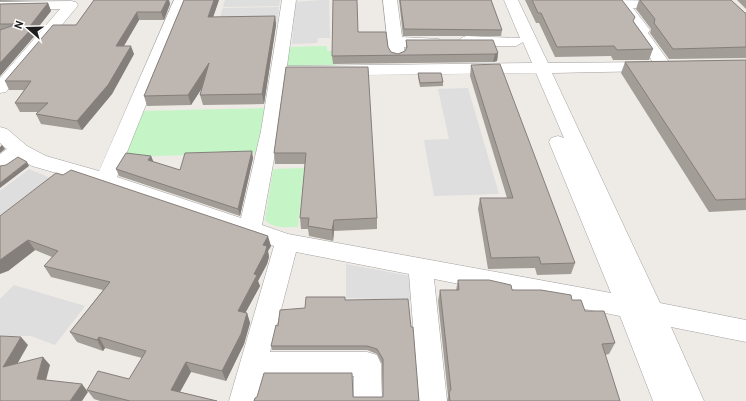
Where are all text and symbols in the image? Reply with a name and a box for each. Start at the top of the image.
north arrow [8,8,48,48]
text: N [12,19,27,31]

